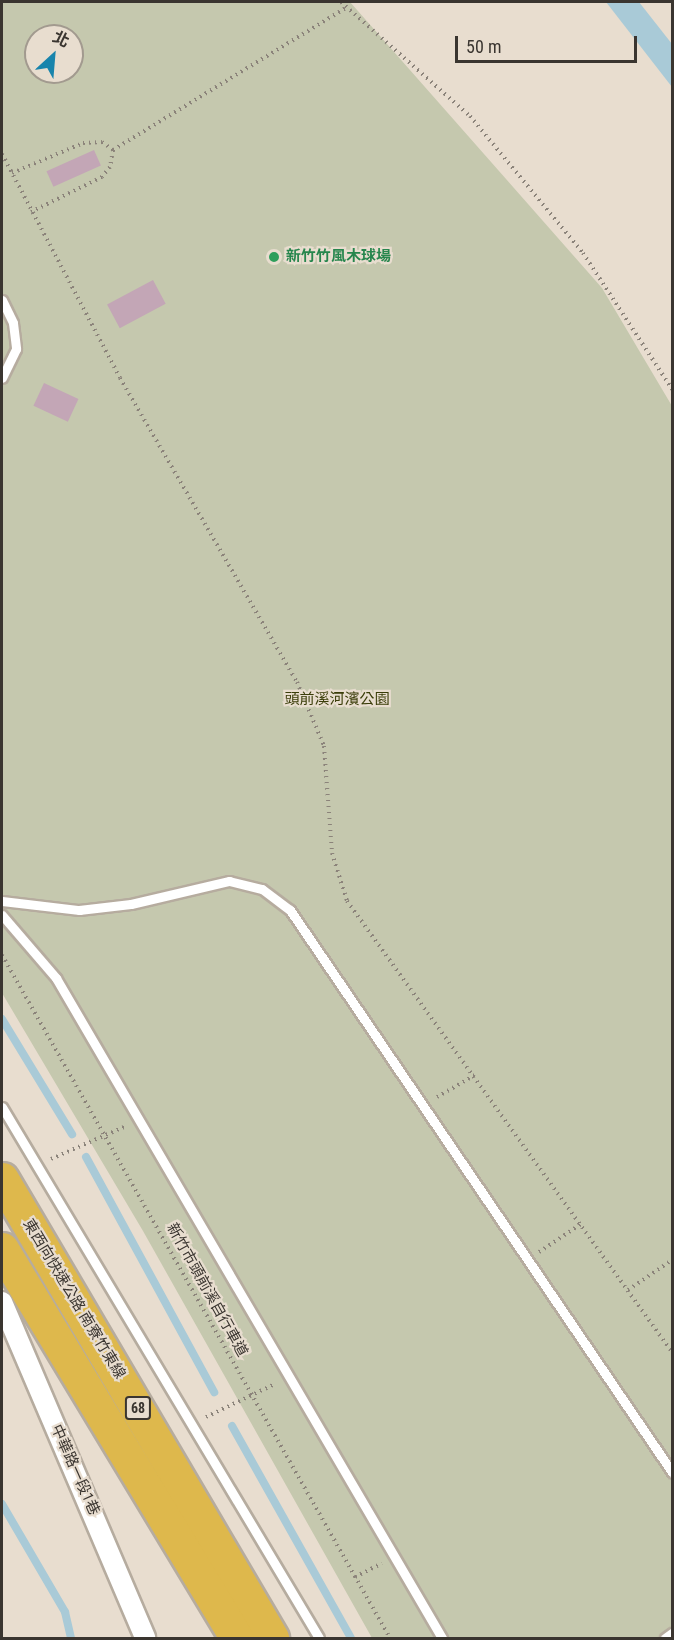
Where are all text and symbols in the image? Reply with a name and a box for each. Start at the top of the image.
north arrow [24,24,84,84]
scale bar [458,24,640,62]
text: 北 [50,27,73,51]
text: 50 m [466,36,501,57]
place label: 新竹竹風木球場 [286,248,391,266]
marker: 新竹竹風木球場 [267,250,281,264]
park label: 頭前溪河濱公園 [285,691,389,709]
street label: 東西向快速公路 南寮竹東線 [19,1216,129,1382]
street label: 新竹市頭前溪自行車道 [163,1220,251,1360]
road number: 68 [124,1397,152,1419]
street label: 中華路一段1巷 [47,1422,103,1518]

